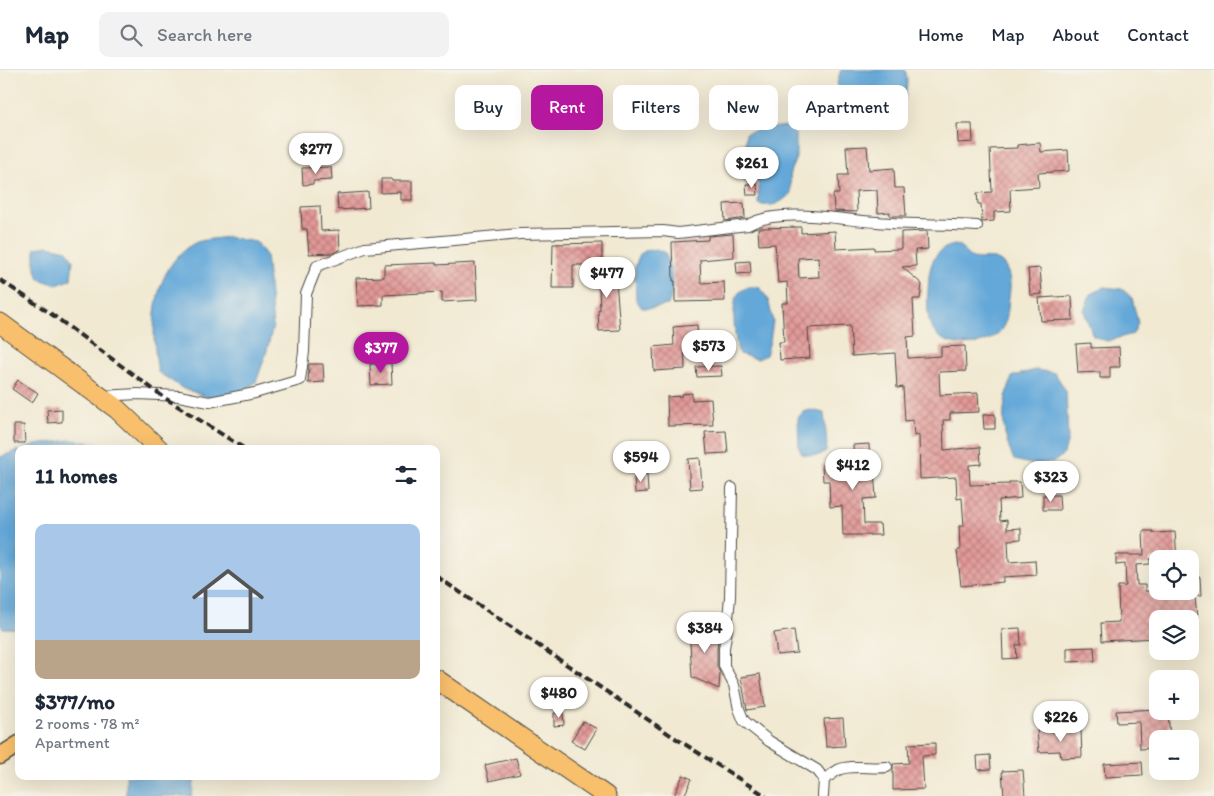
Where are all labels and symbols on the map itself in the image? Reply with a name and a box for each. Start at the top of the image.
pin: $277 [286,132,346,175]
pin: $261 [722,146,782,189]
pin: $477 [577,256,637,299]
pin: $573 [679,330,739,372]
pin: $377 [351,332,411,374]
pin: $594 [611,440,671,483]
pin: $412 [823,448,883,491]
pin: $323 [1021,460,1081,503]
pin: $384 [675,612,735,654]
pin: $480 [529,676,589,719]
pin: $226 [1031,700,1091,743]

